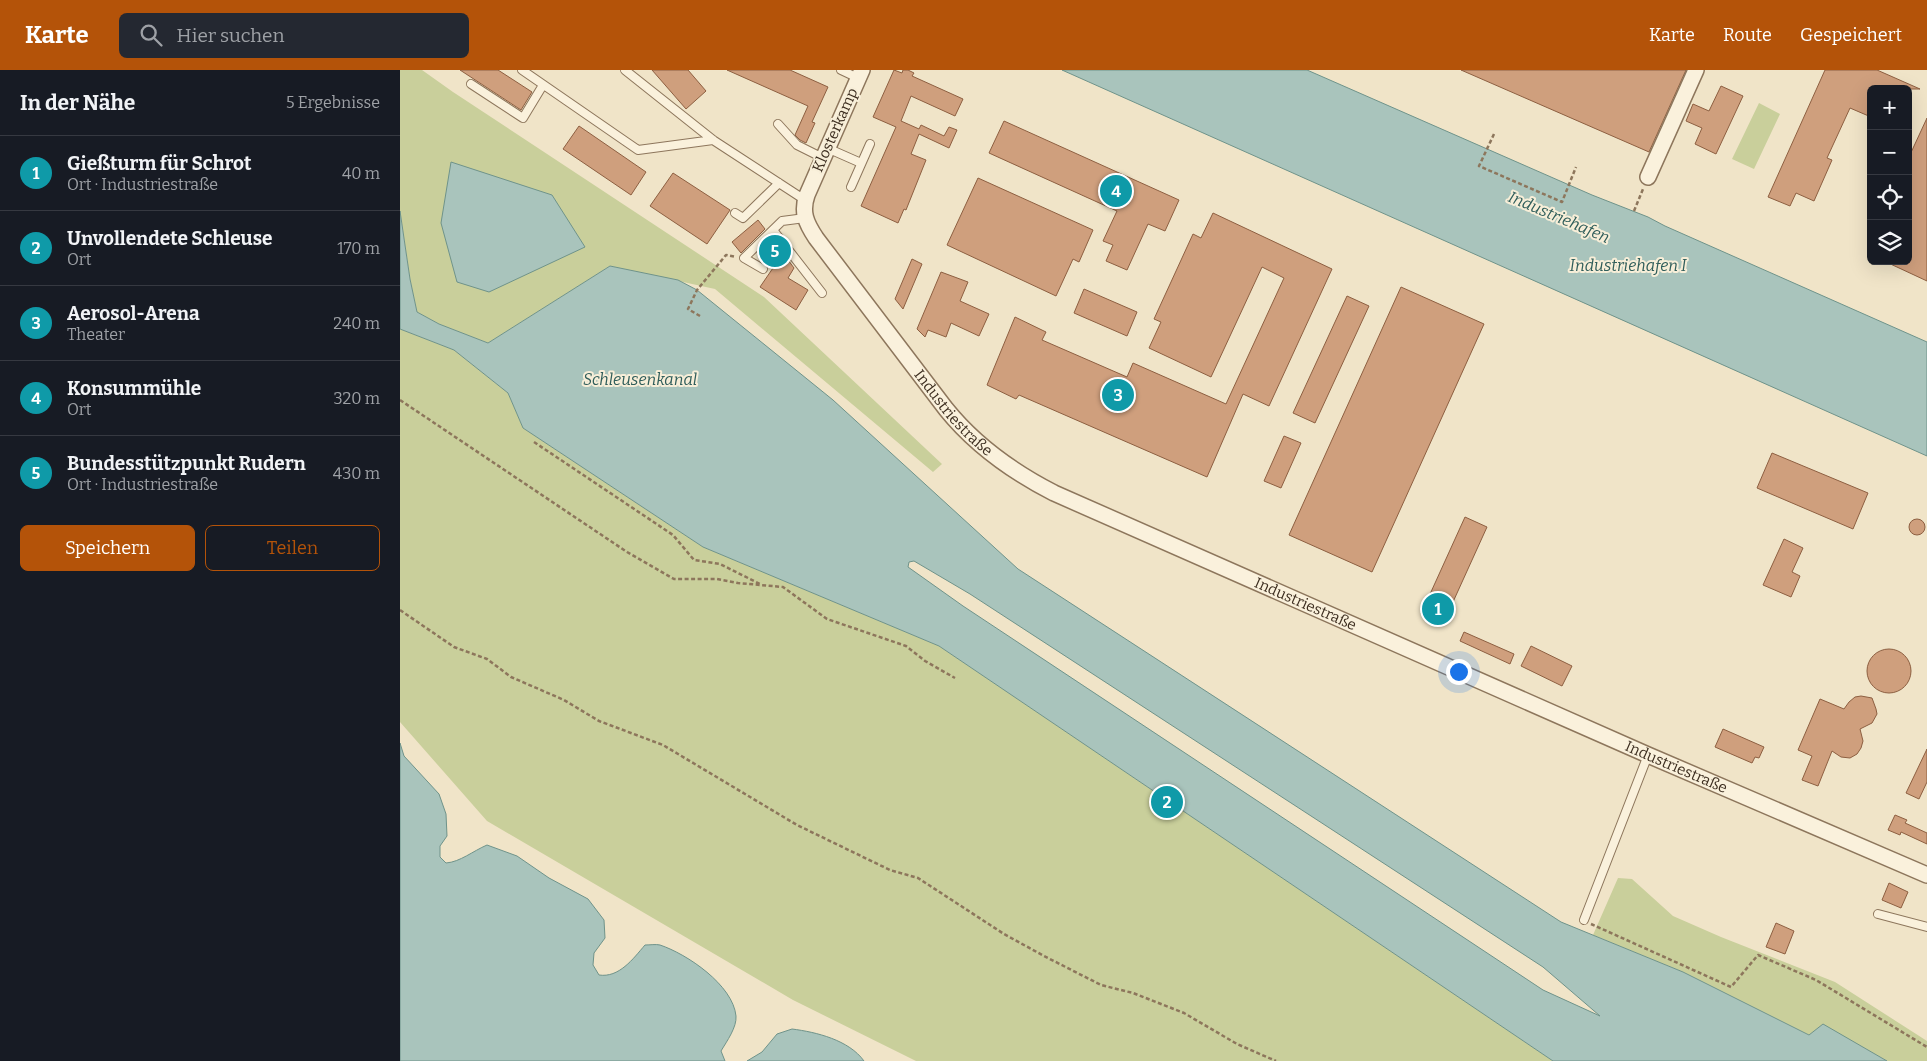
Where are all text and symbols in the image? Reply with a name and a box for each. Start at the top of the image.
search box [119,13,469,58]
text: Karte [25,21,89,49]
icon: search [137,21,165,49]
text: Hier suchen [177,24,284,47]
text: Karte [1649,24,1695,46]
text: Route [1723,24,1772,46]
text: Gespeichert [1800,24,1902,46]
street label: Klosterkamp [808,85,862,175]
map controls [1867,85,1912,265]
button: + [1867,85,1912,130]
text: In der Nähe [20,90,135,116]
text: 5 Ergebnisse [286,93,380,112]
button: − [1867,130,1912,175]
text: Gießturm für Schrot [67,152,252,175]
text: 1 [33,164,39,183]
text: 40 m [342,164,380,183]
pin: 4 [1100,172,1132,210]
text: Ort · Industriestraße [67,175,218,194]
button: locate [1867,175,1912,220]
water label: Industriehafen [1505,187,1613,247]
button: layers [1867,220,1912,265]
text: Unvollendete Schleuse [67,227,272,250]
pin: 5 [759,232,791,270]
text: 2 [31,239,41,258]
text: 170 m [337,239,380,258]
text: Ort [67,250,92,269]
water label: Industriehafen I [1569,256,1687,275]
text: Aerosol-Arena [67,302,200,325]
text: 3 [31,314,41,333]
text: 240 m [333,314,380,333]
text: Theater [67,325,125,344]
street label: Industriestraße [910,366,996,460]
water label: Schleusenkanal [583,370,697,389]
pin: 3 [1102,376,1134,414]
text: Konsummühle [67,377,201,400]
text: 4 [31,389,41,408]
text: 320 m [333,389,380,408]
text: Ort [67,400,92,419]
text: Bundesstützpunkt Rudern [67,452,306,475]
text: 5 [32,464,40,483]
text: 430 m [333,464,380,483]
text: Ort · Industriestraße [67,475,218,494]
button: Speichern [20,525,195,571]
button: Teilen [205,525,380,571]
street label: Industriestraße [1252,574,1359,634]
pin: 1 [1422,590,1454,628]
your location [1446,659,1472,685]
street label: Industriestraße [1622,737,1730,797]
pin: 2 [1151,783,1183,821]

